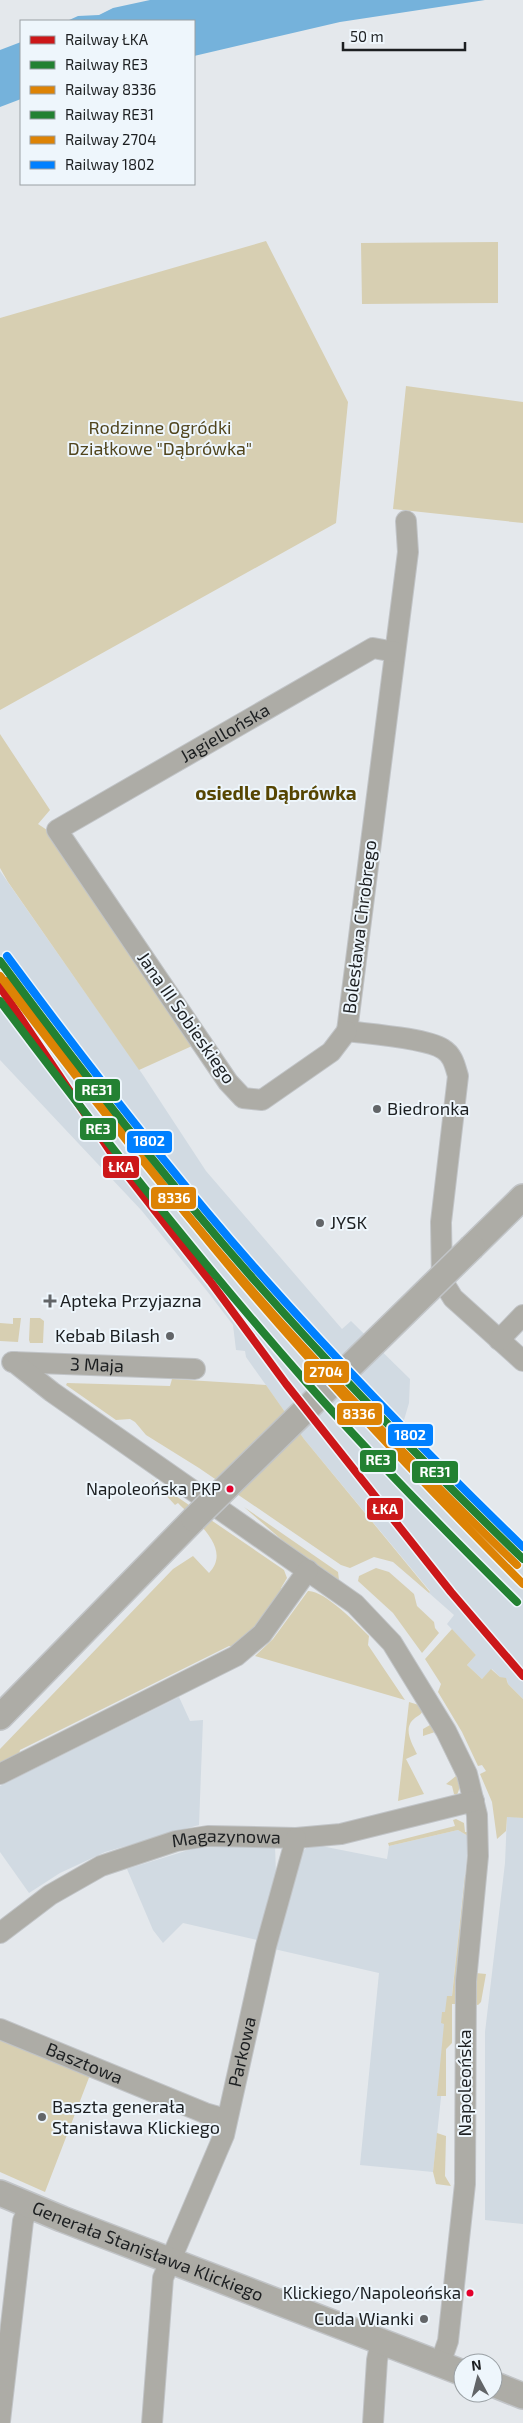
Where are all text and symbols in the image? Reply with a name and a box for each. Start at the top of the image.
legend [20,20,195,185]
scale bar [343,20,466,52]
text: 50 m [350,27,384,45]
text: Railway ŁKA [65,30,149,48]
text: Railway RE3 [65,55,148,73]
text: Railway 8336 [65,80,156,98]
text: Railway RE31 [65,105,154,123]
text: Railway 2704 [65,130,156,148]
text: Railway 1802 [65,155,155,173]
park label: Rodzinne Ogródki Działkowe "Dąbrówka" [68,416,252,459]
street label: Jagiellońska [176,698,273,767]
district label: osiedle Dąbrówka [195,781,357,804]
street label: Bolesława Chrobrego [337,839,381,1015]
street label: Jana III Sobieskiego [133,947,241,1088]
line badge: RE31 [74,1078,121,1102]
text: RE31 [81,1081,113,1098]
place label: Biedronka [387,1097,469,1119]
marker: Biedronka [371,1103,383,1115]
line badge: RE3 [79,1117,117,1141]
text: RE3 [85,1120,111,1137]
line badge: 1802 [126,1130,173,1154]
text: 1802 [133,1132,165,1149]
line badge: ŁKA [102,1155,140,1179]
text: ŁKA [108,1158,135,1175]
line badge: 8336 [150,1186,197,1210]
text: 8336 [158,1189,190,1206]
place label: JYSK [330,1211,367,1233]
marker: JYSK [314,1217,326,1229]
place label: Apteka Przyjazna [60,1289,202,1311]
marker: Apteka Przyjazna [44,1295,56,1307]
place label: Kebab Bilash [55,1324,160,1346]
marker: Kebab Bilash [164,1330,176,1342]
street label: 3 Maja [70,1352,124,1376]
line badge: 2704 [303,1360,350,1384]
text: 2704 [309,1363,343,1380]
line badge: 8336 [336,1402,383,1426]
text: 8336 [343,1405,375,1422]
line badge: 1802 [387,1423,434,1447]
text: 1802 [394,1426,426,1443]
line badge: RE3 [359,1449,397,1473]
text: RE3 [365,1451,391,1468]
line badge: RE31 [411,1460,459,1484]
text: RE31 [419,1463,451,1480]
place label: Napoleońska PKP [86,1478,221,1499]
marker: Napoleońska PKP [225,1484,235,1494]
line badge: ŁKA [366,1497,404,1521]
text: ŁKA [372,1500,399,1517]
street label: Magazynowa [170,1824,281,1852]
street label: Parkowa [223,2014,260,2089]
street label: Napoleońska [453,2029,475,2137]
street label: Basztowa [43,2037,126,2088]
place label: Baszta generała Stanisława Klickiego [52,2095,220,2138]
marker: Baszta generała Stanisława Klickiego [36,2111,48,2123]
street label: Generała Stanisława Klickiego [29,2196,267,2305]
place label: Klickiego/Napoleońska [283,2282,461,2303]
marker: Klickiego/Napoleońska [465,2288,475,2298]
place label: Cuda Wianki [314,2307,414,2329]
marker: Cuda Wianki [418,2313,430,2325]
north arrow [453,2353,503,2403]
text: N [470,2356,482,2374]

